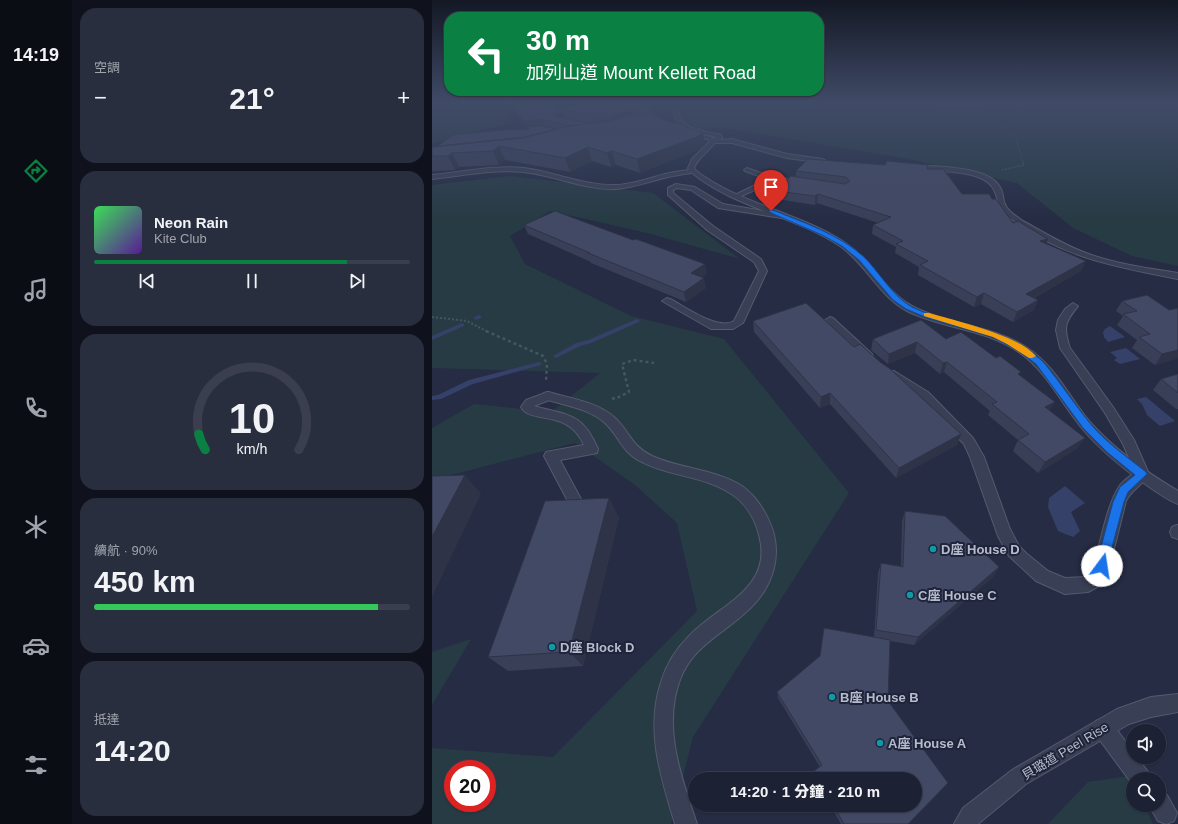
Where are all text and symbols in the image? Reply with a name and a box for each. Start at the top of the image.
text: 30 m [526,25,590,56]
icon: left [460,28,512,80]
text: 14:19 [13,45,59,65]
text: 空調 [94,60,120,75]
text: 加列山道 Mount Kellett Road [526,63,756,83]
text: 21° [229,82,275,115]
text: − [94,85,107,110]
text: + [397,85,410,110]
icon: directions [22,157,50,185]
pin [754,170,788,211]
icon: arrive [760,176,782,198]
text: Neon Rain [154,214,228,231]
text: Kite Club [154,231,207,246]
icon: previous [136,270,158,292]
icon: pause [241,270,263,292]
icon: next [346,270,368,292]
icon: music [22,276,50,304]
icon: phone [22,394,50,422]
text: 10 [229,395,275,442]
text: km/h [237,441,268,457]
icon: climate [22,513,50,541]
place label: D座 House D [941,542,1020,557]
text: 續航 · 90% [94,543,158,558]
marker: D座 House D [928,544,938,554]
position arrow [1081,545,1123,587]
text: 450 km [94,565,196,598]
place label: C座 House C [918,588,997,603]
marker: C座 House C [905,590,915,600]
icon: car [22,632,50,660]
place label: D座 Block D [560,640,634,655]
marker: D座 Block D [547,642,557,652]
place label: B座 House B [840,690,919,705]
marker: B座 House B [827,692,837,702]
text: 抵達 [94,712,120,727]
street label: 貝璐道 Peel Rise [1019,719,1111,783]
map controls [1126,724,1166,812]
button: sound [1126,724,1166,764]
text: 14:20 [94,734,171,767]
place label: A座 House A [888,736,967,751]
marker: A座 House A [875,738,885,748]
icon: filters [22,751,50,779]
speed limit sign: 20 [444,760,496,812]
button: search [1126,772,1166,812]
text: 14:20 · 1 分鐘 · 210 m [730,783,880,800]

